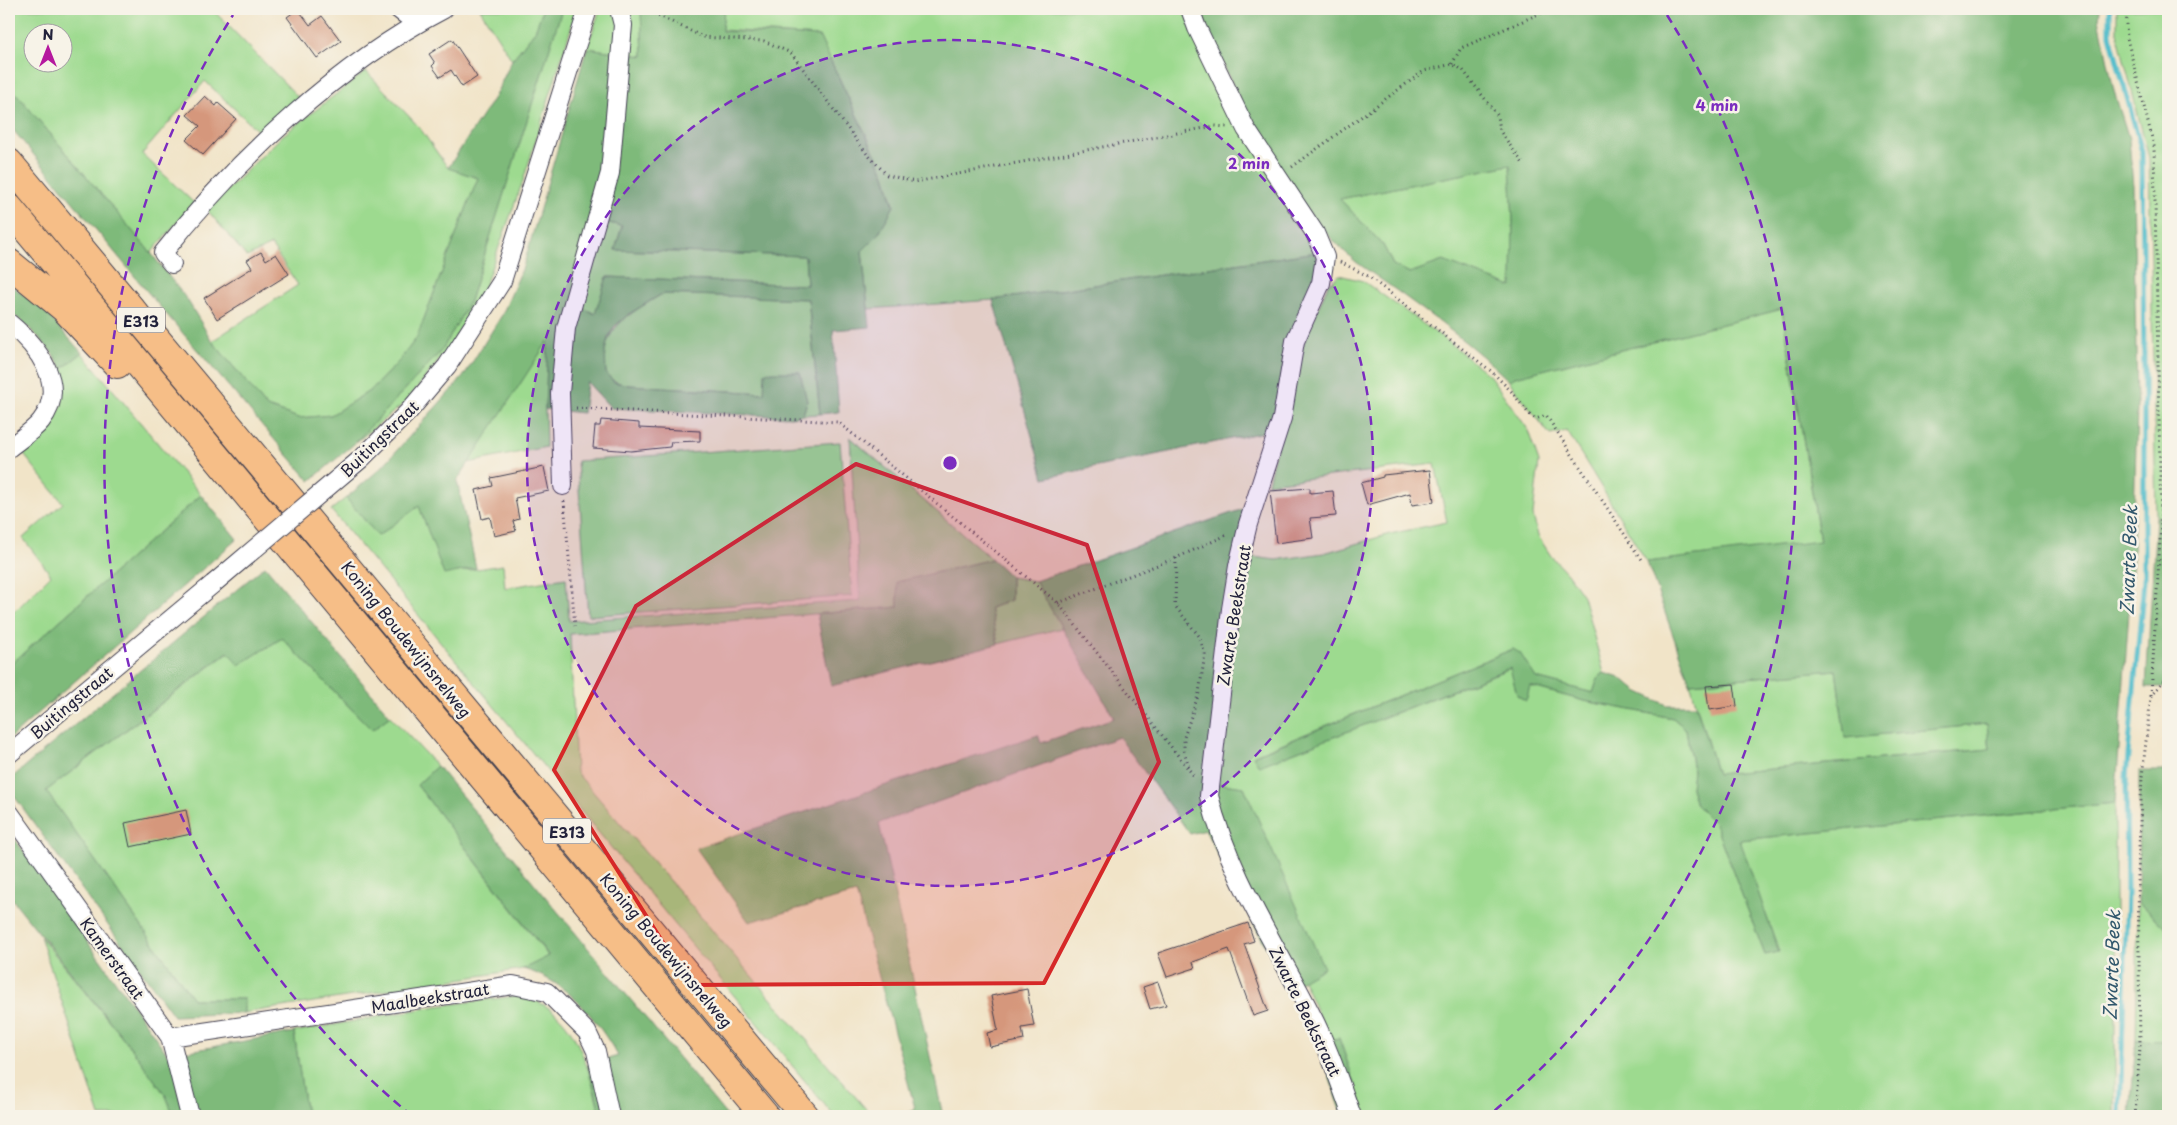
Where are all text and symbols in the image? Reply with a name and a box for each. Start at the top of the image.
north arrow [22,22,72,72]
text: N [42,24,54,45]
text: 4 min [1696,93,1738,116]
text: 2 min [1228,151,1270,174]
road number: E313 [117,308,165,332]
street label: Buitingstraat [334,394,424,482]
centre of rings [941,454,959,472]
water label: Zwarte Beek [2113,503,2143,616]
street label: Zwarte Beekstraat [1210,542,1256,687]
street label: Koning Boudewijnsnelweg [336,555,478,723]
street label: Buitingstraat [24,660,118,744]
road number: E313 [543,818,591,844]
street label: Koning Boudewijnsnelweg [595,867,739,1033]
water label: Zwarte Beek [2096,908,2126,1021]
street label: Kamerstraat [75,912,151,1004]
street label: Zwarte Beekstraat [1264,942,1348,1081]
street label: Maalbeekstraat [369,976,491,1018]

